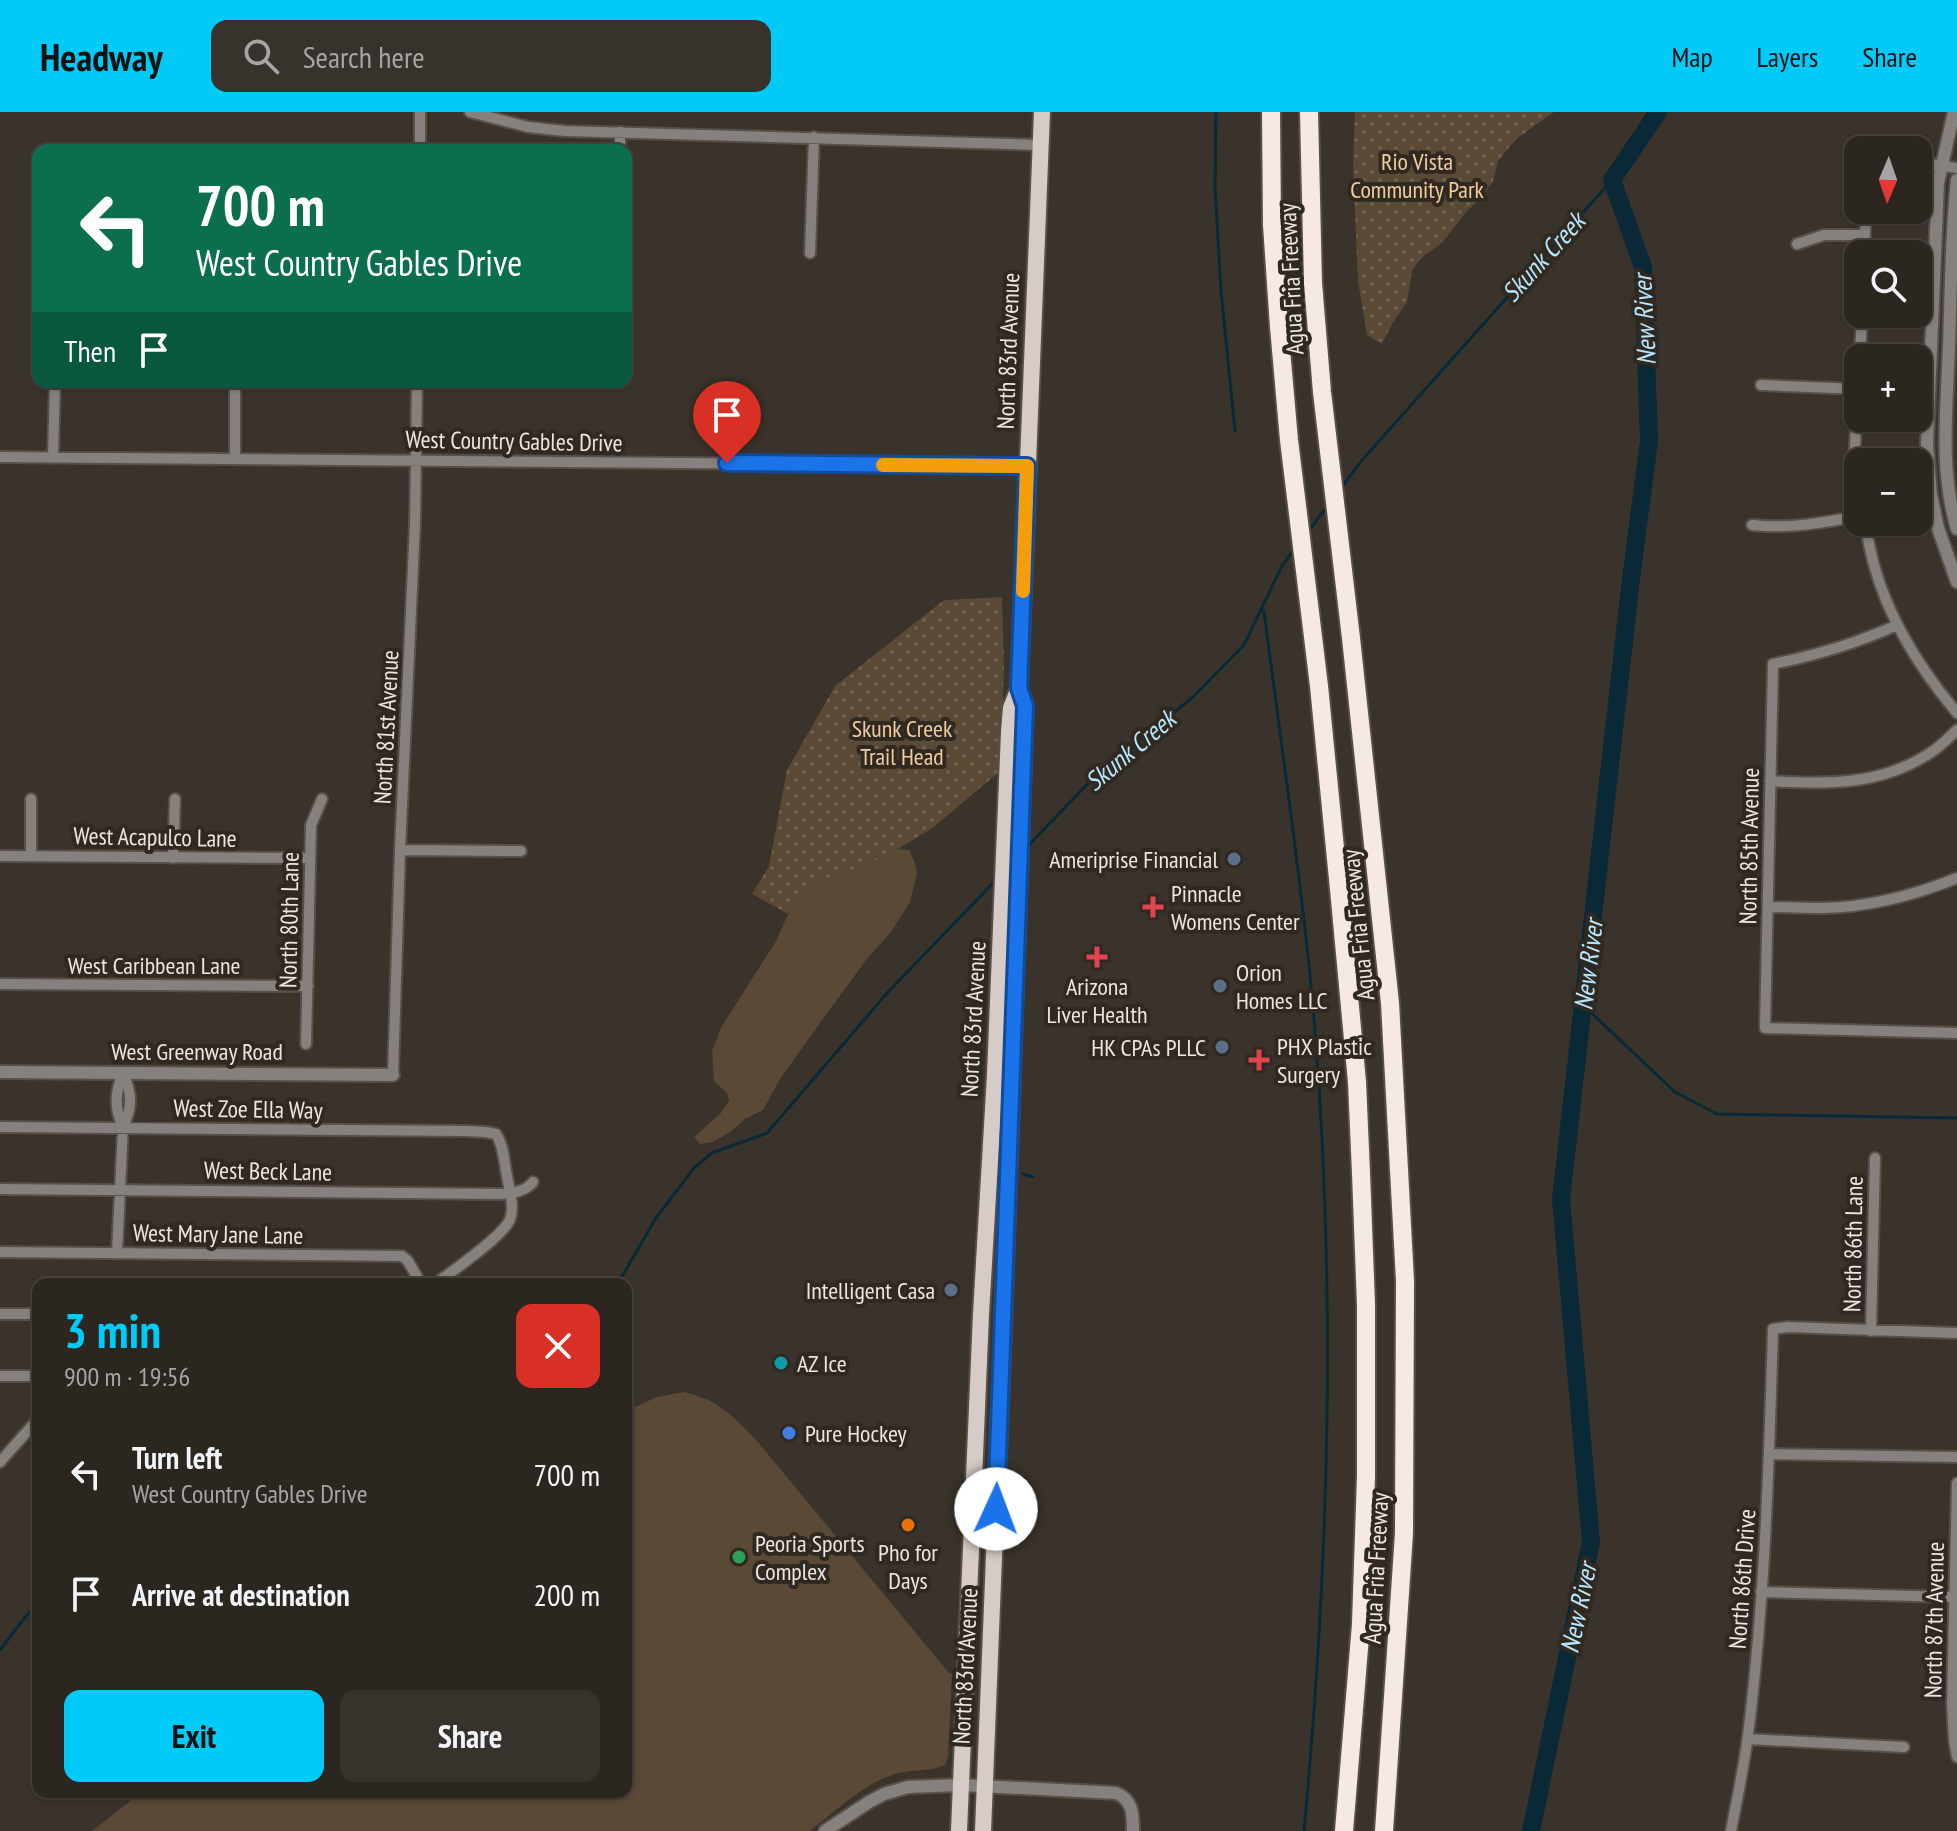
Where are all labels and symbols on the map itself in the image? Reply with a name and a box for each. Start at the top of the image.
north arrow [1844,136,1932,224]
park label: Rio Vista Community Park [1350,146,1484,205]
street label: Agua Fria Freeway [1272,202,1310,356]
water label: Skunk Creek [1494,203,1594,309]
water label: New River [1625,270,1663,366]
street label: North 83rd Avenue [990,272,1026,430]
pin [693,381,761,463]
street label: West Country Gables Drive [405,424,623,458]
street label: North 81st Avenue [366,649,406,805]
water label: Skunk Creek [1078,700,1185,798]
park label: Skunk Creek Trail Head [852,713,953,772]
street label: North 85th Avenue [1732,767,1766,925]
street label: West Acapulco Lane [73,820,237,854]
place label: Ameriprise Financial [1049,844,1218,875]
street label: Agua Fria Freeway [1335,848,1381,1002]
marker: Ameriprise Financial [1225,850,1243,868]
street label: North 80th Lane [272,852,306,988]
place label: Pinnacle Womens Center [1171,878,1300,937]
marker: Pinnacle Womens Center [1142,896,1164,918]
water label: New River [1566,914,1610,1012]
street label: North 83rd Avenue [953,940,993,1098]
marker: Arizona Liver Health [1086,946,1108,968]
street label: West Caribbean Lane [68,950,240,981]
place label: Orion Homes LLC [1236,957,1328,1016]
place label: Arizona Liver Health [1046,971,1148,1030]
marker: Orion Homes LLC [1211,977,1229,995]
place label: PHX Plastic Surgery [1277,1031,1372,1090]
place label: HK CPAs PLLC [1091,1032,1206,1063]
street label: West Greenway Road [111,1036,283,1067]
marker: HK CPAs PLLC [1213,1038,1231,1056]
marker: PHX Plastic Surgery [1248,1049,1270,1071]
street label: West Zoe Ella Way [173,1092,323,1126]
street label: West Beck Lane [204,1154,332,1188]
street label: North 86th Lane [1836,1176,1870,1312]
street label: West Mary Jane Lane [133,1217,303,1251]
place label: Intelligent Casa [806,1275,935,1306]
marker: Intelligent Casa [942,1281,960,1299]
place label: AZ Ice [797,1348,847,1379]
marker: AZ Ice [772,1354,790,1372]
place label: Pure Hockey [805,1418,907,1449]
marker: Pure Hockey [780,1424,798,1442]
position arrow [954,1467,1038,1551]
street label: Agua Fria Freeway [1357,1491,1395,1645]
street label: North 86th Drive [1722,1508,1762,1650]
marker: Pho for Days [899,1516,917,1534]
place label: Peoria Sports Complex [755,1528,865,1587]
place label: Pho for Days [878,1537,938,1596]
street label: North 87th Avenue [1917,1542,1951,1698]
marker: Peoria Sports Complex [730,1548,748,1566]
water label: New River [1552,1556,1604,1656]
street label: North 83rd Avenue [945,1587,985,1745]

